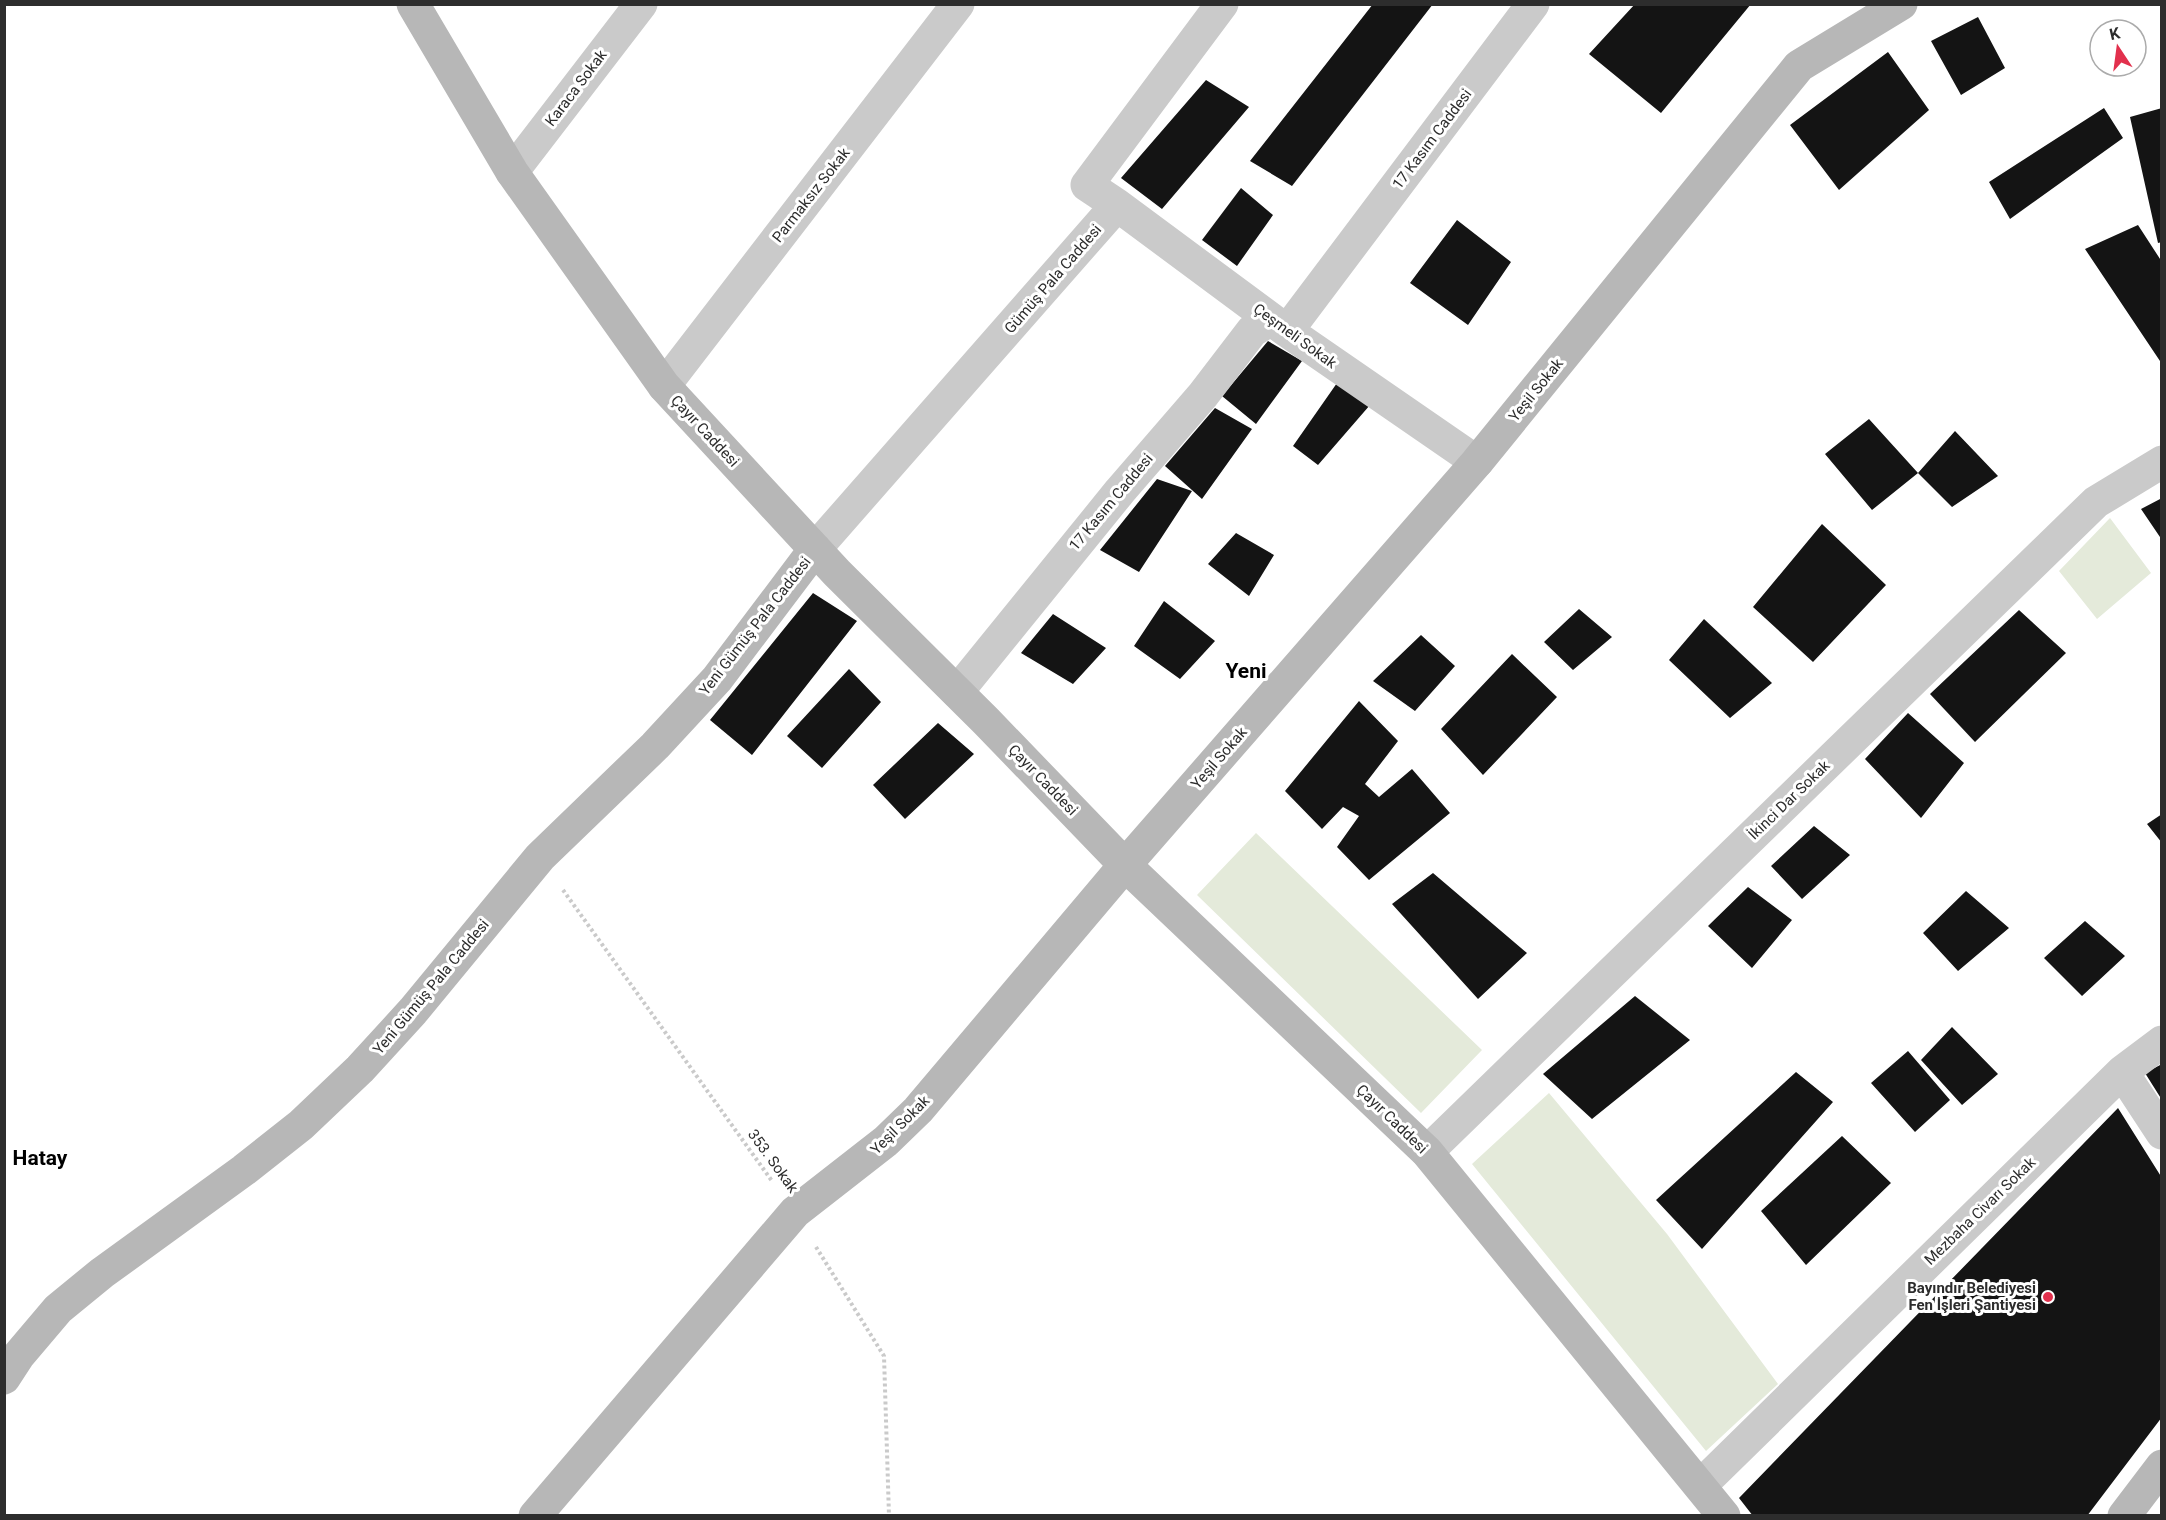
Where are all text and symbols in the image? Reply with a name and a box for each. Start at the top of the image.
north arrow [2088,18,2148,78]
text: K [2108,23,2123,44]
street label: Karaca Sokak [541,46,611,130]
street label: 17 Kasım Caddesi [1389,85,1475,193]
street label: Parmaksız Sokak [769,144,854,246]
street label: Gümüş Pala Caddesi [1001,221,1105,337]
street label: Çeşmeli Sokak [1250,300,1340,372]
street label: Yeşil Sokak [1505,354,1567,425]
street label: Çayır Caddesi [667,391,743,471]
street label: 17 Kasım Caddesi [1065,450,1157,554]
street label: Yeni Gümüş Pala Caddesi [695,553,815,699]
district label: Yeni [1225,659,1267,683]
street label: Yeşil Sokak [1187,723,1251,793]
street label: Çayır Caddesi [1005,741,1081,819]
street label: İkinci Dar Sokak [1744,756,1834,843]
street label: Yeni Gümüş Pala Caddesi [369,916,493,1058]
street label: Çayır Caddesi [1353,1081,1431,1157]
street label: Yeşil Sokak [867,1091,934,1158]
street label: 353. Sokak [744,1126,802,1196]
district label: Hatay [13,1146,68,1170]
street label: Mezbaha Civarı Sokak [1921,1153,2040,1269]
place label: Bayındır Belediyesi Fen İşleri Şantiyesi [1907,1279,2036,1314]
marker: Bayındır Belediyesi Fen İşleri Şantiyesi [2041,1290,2055,1304]

